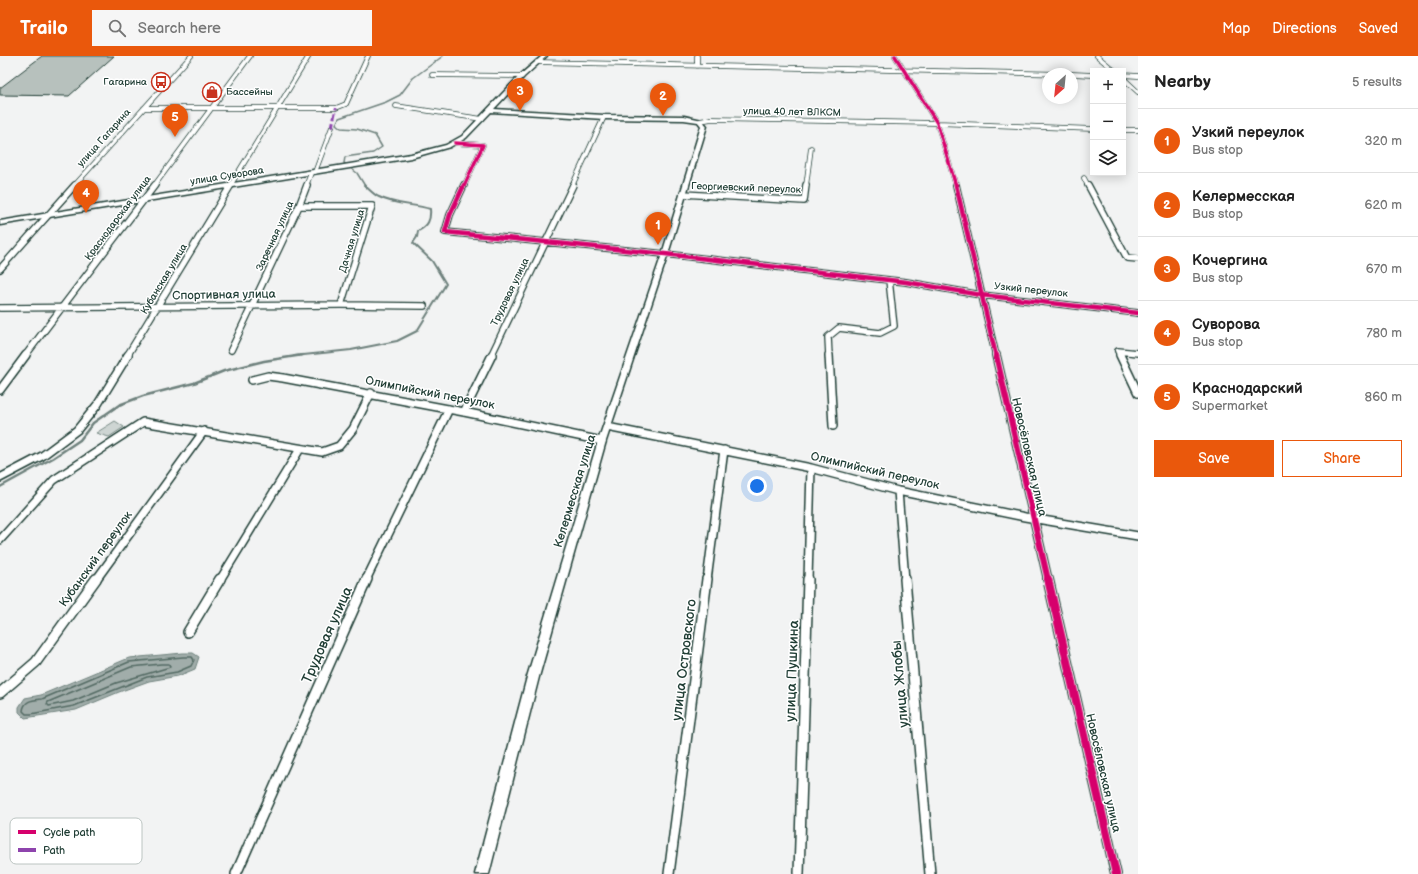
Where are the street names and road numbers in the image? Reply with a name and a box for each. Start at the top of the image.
street label: улица 40 лет ВЛКСМ [743,105,841,119]
street label: улица Гагарина [75,106,133,170]
street label: улица Суворова [189,164,265,188]
street label: Краснодарская улица [82,173,154,263]
street label: Георгиевский переулок [691,180,802,196]
street label: Заречная улица [254,199,296,273]
street label: Дачная улица [337,208,367,274]
street label: Кубанская улица [138,242,190,316]
street label: Трудовая улица [488,256,532,328]
street label: Узкий переулок [994,280,1069,300]
street label: Спортивная улица [172,287,276,303]
street label: Олимпийский переулок [364,373,497,413]
street label: Новосёловская улица [1008,396,1050,518]
street label: Келермесская улица [551,433,599,549]
street label: Олимпийский переулок [809,449,941,493]
street label: Кубанский переулок [56,508,136,610]
street label: Трудовая улица [298,583,356,686]
street label: улица Островского [668,598,700,722]
street label: улица Пушкина [782,619,802,722]
street label: улица Жлобы [888,640,912,728]
street label: Новосёловская улица [1082,712,1124,834]

